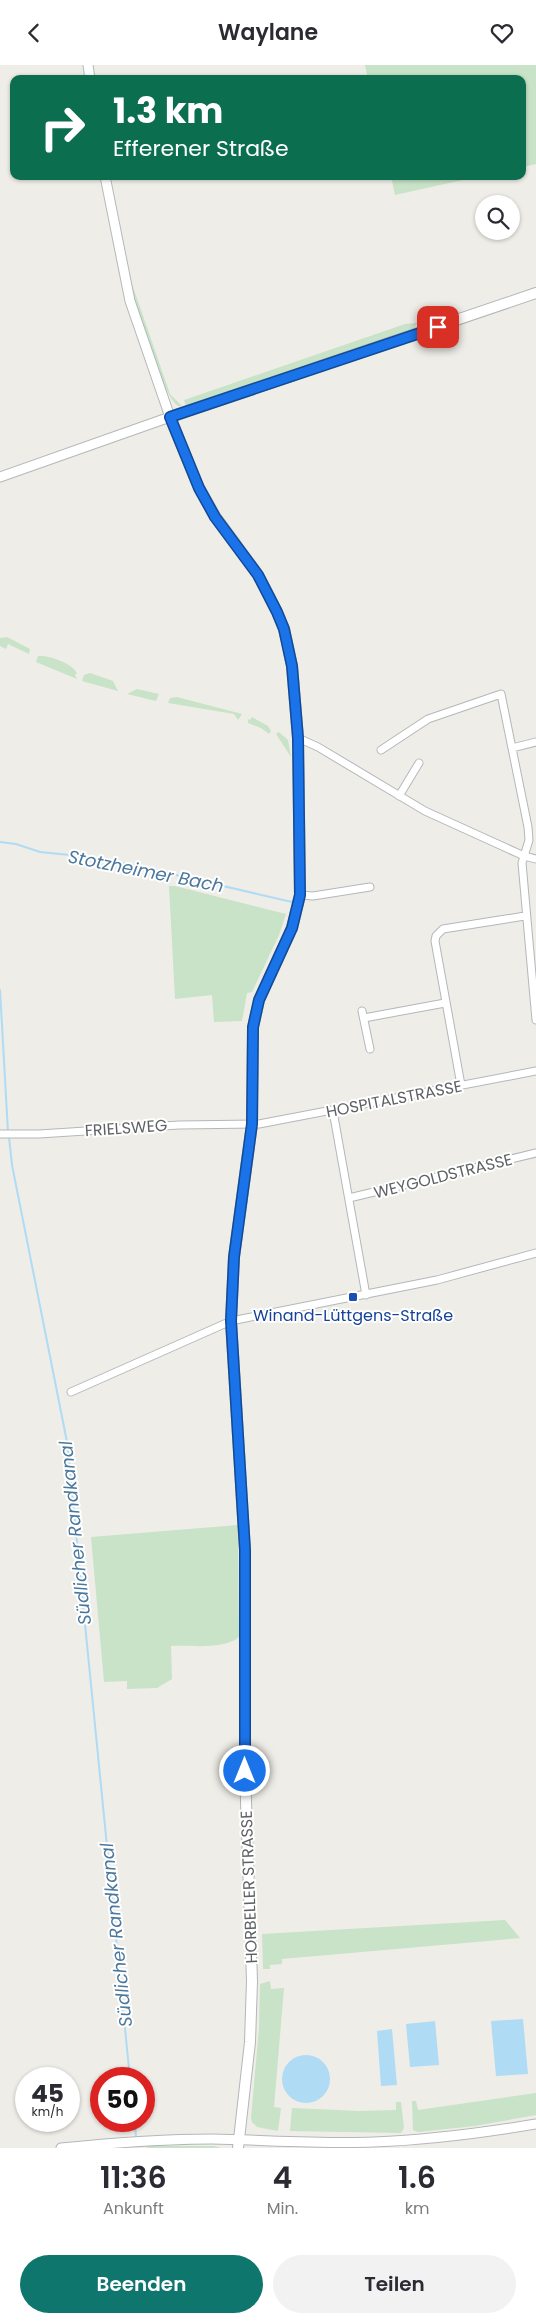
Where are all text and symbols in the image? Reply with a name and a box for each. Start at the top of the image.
text: Waylane [218,17,318,48]
icon: back [20,19,48,47]
icon: heart [488,19,516,47]
text: 1.3 km [113,86,223,135]
icon: right [30,95,95,160]
text: Efferener Straße [113,133,289,164]
map controls [475,195,520,240]
button: search [475,195,520,240]
pin [417,306,459,348]
icon: arrive [424,313,452,341]
water label: Stotzheimer Bach [66,844,226,898]
street label: HOSPITALSTRASSE [324,1075,464,1123]
street label: FRIELSWEG [84,1114,168,1142]
street label: WEYGOLDSTRASSE [371,1148,515,1204]
marker: Winand-Lüttgens-Straße [347,1291,359,1303]
place label: Winand-Lüttgens-Straße [253,1304,453,1327]
water label: Südlicher Randkanal [53,1439,97,1626]
position arrow [218,1744,270,1796]
street label: HORBELLER STRASSE [235,1810,263,1964]
water label: Südlicher Randkanal [94,1841,138,2028]
speed limit sign: 50 [90,2067,155,2132]
text: 45 [31,2076,64,2111]
text: km/h [32,2103,63,2120]
text: 11:36 [100,2156,167,2199]
text: 4 [273,2156,292,2199]
text: 1.6 [398,2156,436,2199]
text: Ankunft [103,2197,164,2220]
text: Min. [267,2197,298,2220]
text: km [405,2197,429,2220]
button: Beenden [20,2255,263,2313]
button: Teilen [273,2255,516,2313]

